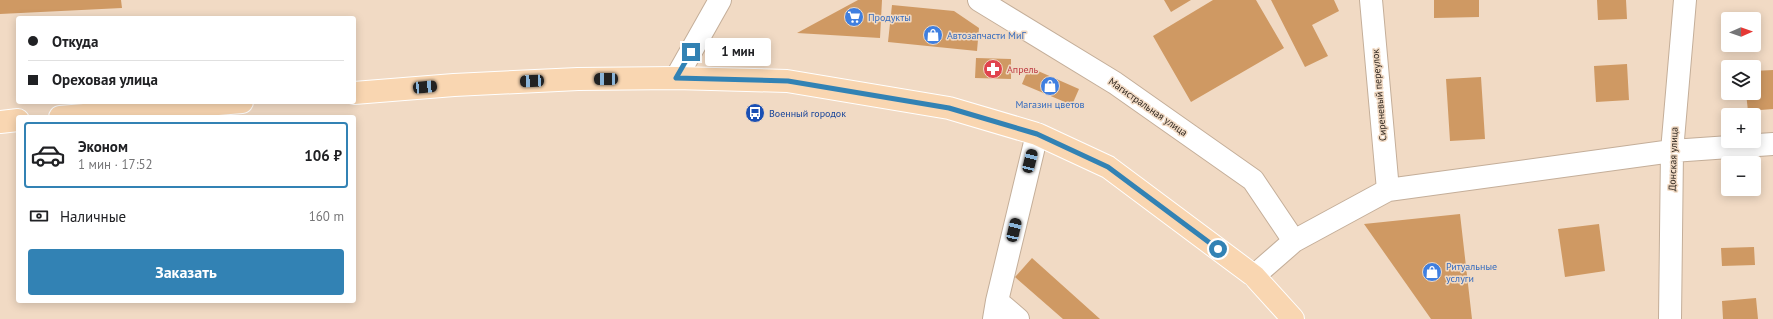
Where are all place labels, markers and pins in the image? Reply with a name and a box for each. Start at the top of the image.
supermarket icon: Продукты [843,6,865,28]
place label: Продукты [868,11,911,24]
shop icon: Автозапчасти МиГ [922,24,944,46]
place label: Автозапчасти МиГ [947,29,1026,42]
pharmacy icon: Апрель [982,58,1004,80]
place label: Апрель [1007,63,1039,76]
shop icon: Магазин цветов [1039,75,1061,97]
place label: Магазин цветов [1015,98,1085,111]
bus stop icon: Военный городок [744,102,766,124]
place label: Военный городок [769,107,846,120]
place label: Ритуальные услуги [1446,260,1497,285]
shop icon: Ритуальные услуги [1421,261,1443,283]

